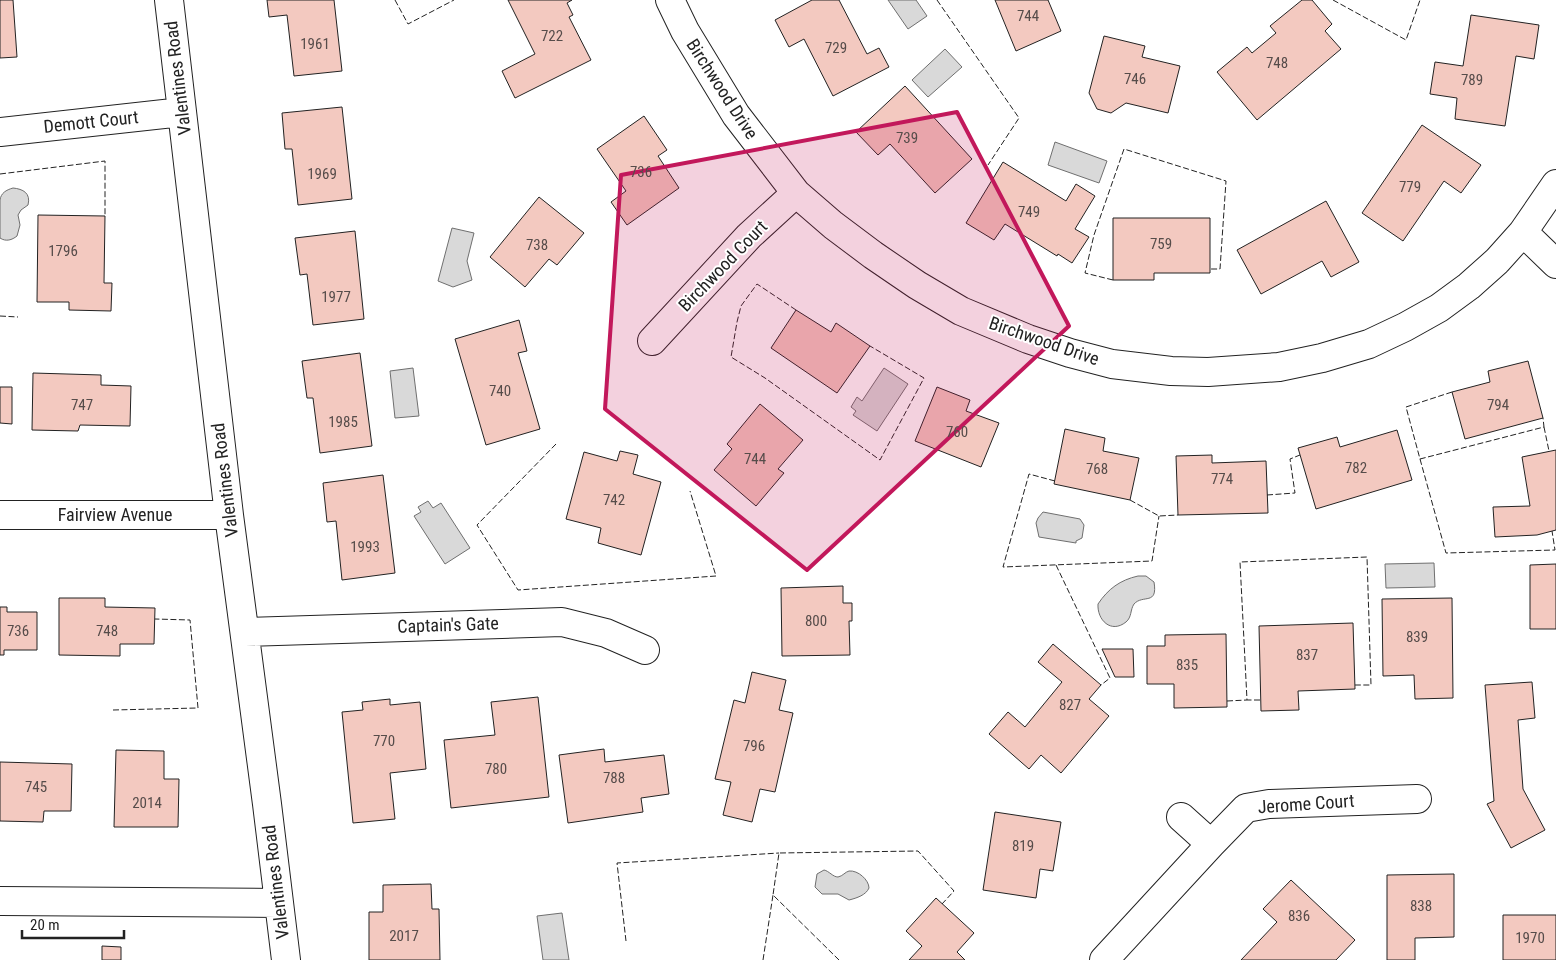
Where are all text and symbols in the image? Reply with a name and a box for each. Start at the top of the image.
house number: 744 [1017,7,1039,25]
street label: Valentines Road [160,20,195,136]
house number: 722 [541,27,563,45]
house number: 1961 [300,35,330,53]
street label: Birchwood Drive [682,35,763,143]
house number: 729 [825,39,847,57]
house number: 748 [1266,54,1288,72]
house number: 746 [1124,70,1146,88]
house number: 789 [1461,71,1483,89]
street label: Demott Court [42,106,139,137]
house number: 739 [896,129,918,147]
house number: 736 [630,163,652,181]
house number: 1969 [307,165,337,183]
house number: 779 [1399,178,1421,196]
house number: 749 [1018,203,1040,221]
street label: Birchwood Court [674,216,771,316]
house number: 759 [1150,235,1172,253]
house number: 738 [526,236,548,254]
house number: 1796 [48,242,78,260]
house number: 1977 [321,288,351,306]
street label: Birchwood Drive [986,312,1102,369]
house number: 740 [489,382,511,400]
house number: 747 [71,396,93,414]
house number: 794 [1487,396,1509,414]
house number: 1985 [328,413,358,431]
street label: Valentines Road [207,422,242,538]
house number: 760 [946,423,968,441]
house number: 744 [744,450,766,468]
house number: 782 [1345,459,1367,477]
house number: 768 [1086,460,1108,478]
house number: 774 [1211,470,1233,488]
house number: 742 [603,491,625,509]
street label: Fairview Avenue [58,504,172,525]
house number: 1993 [350,538,380,556]
street label: Captain's Gate [397,612,499,637]
house number: 800 [805,612,827,630]
house number: 736 [7,622,29,640]
house number: 748 [96,622,118,640]
house number: 839 [1406,628,1428,646]
house number: 837 [1296,646,1318,664]
house number: 835 [1176,656,1198,674]
house number: 827 [1059,696,1081,714]
house number: 770 [373,732,395,750]
house number: 796 [743,737,765,755]
house number: 780 [485,760,507,778]
house number: 788 [603,769,625,787]
house number: 745 [25,778,47,796]
street label: Jerome Court [1257,790,1355,817]
house number: 2014 [132,794,162,812]
street label: Valentines Road [258,824,293,940]
house number: 819 [1012,837,1034,855]
house number: 838 [1410,897,1432,915]
house number: 836 [1288,907,1310,925]
scale bar [22,908,125,940]
text: 20 m [30,916,60,934]
house number: 2017 [389,927,419,945]
house number: 1970 [1515,929,1545,947]

